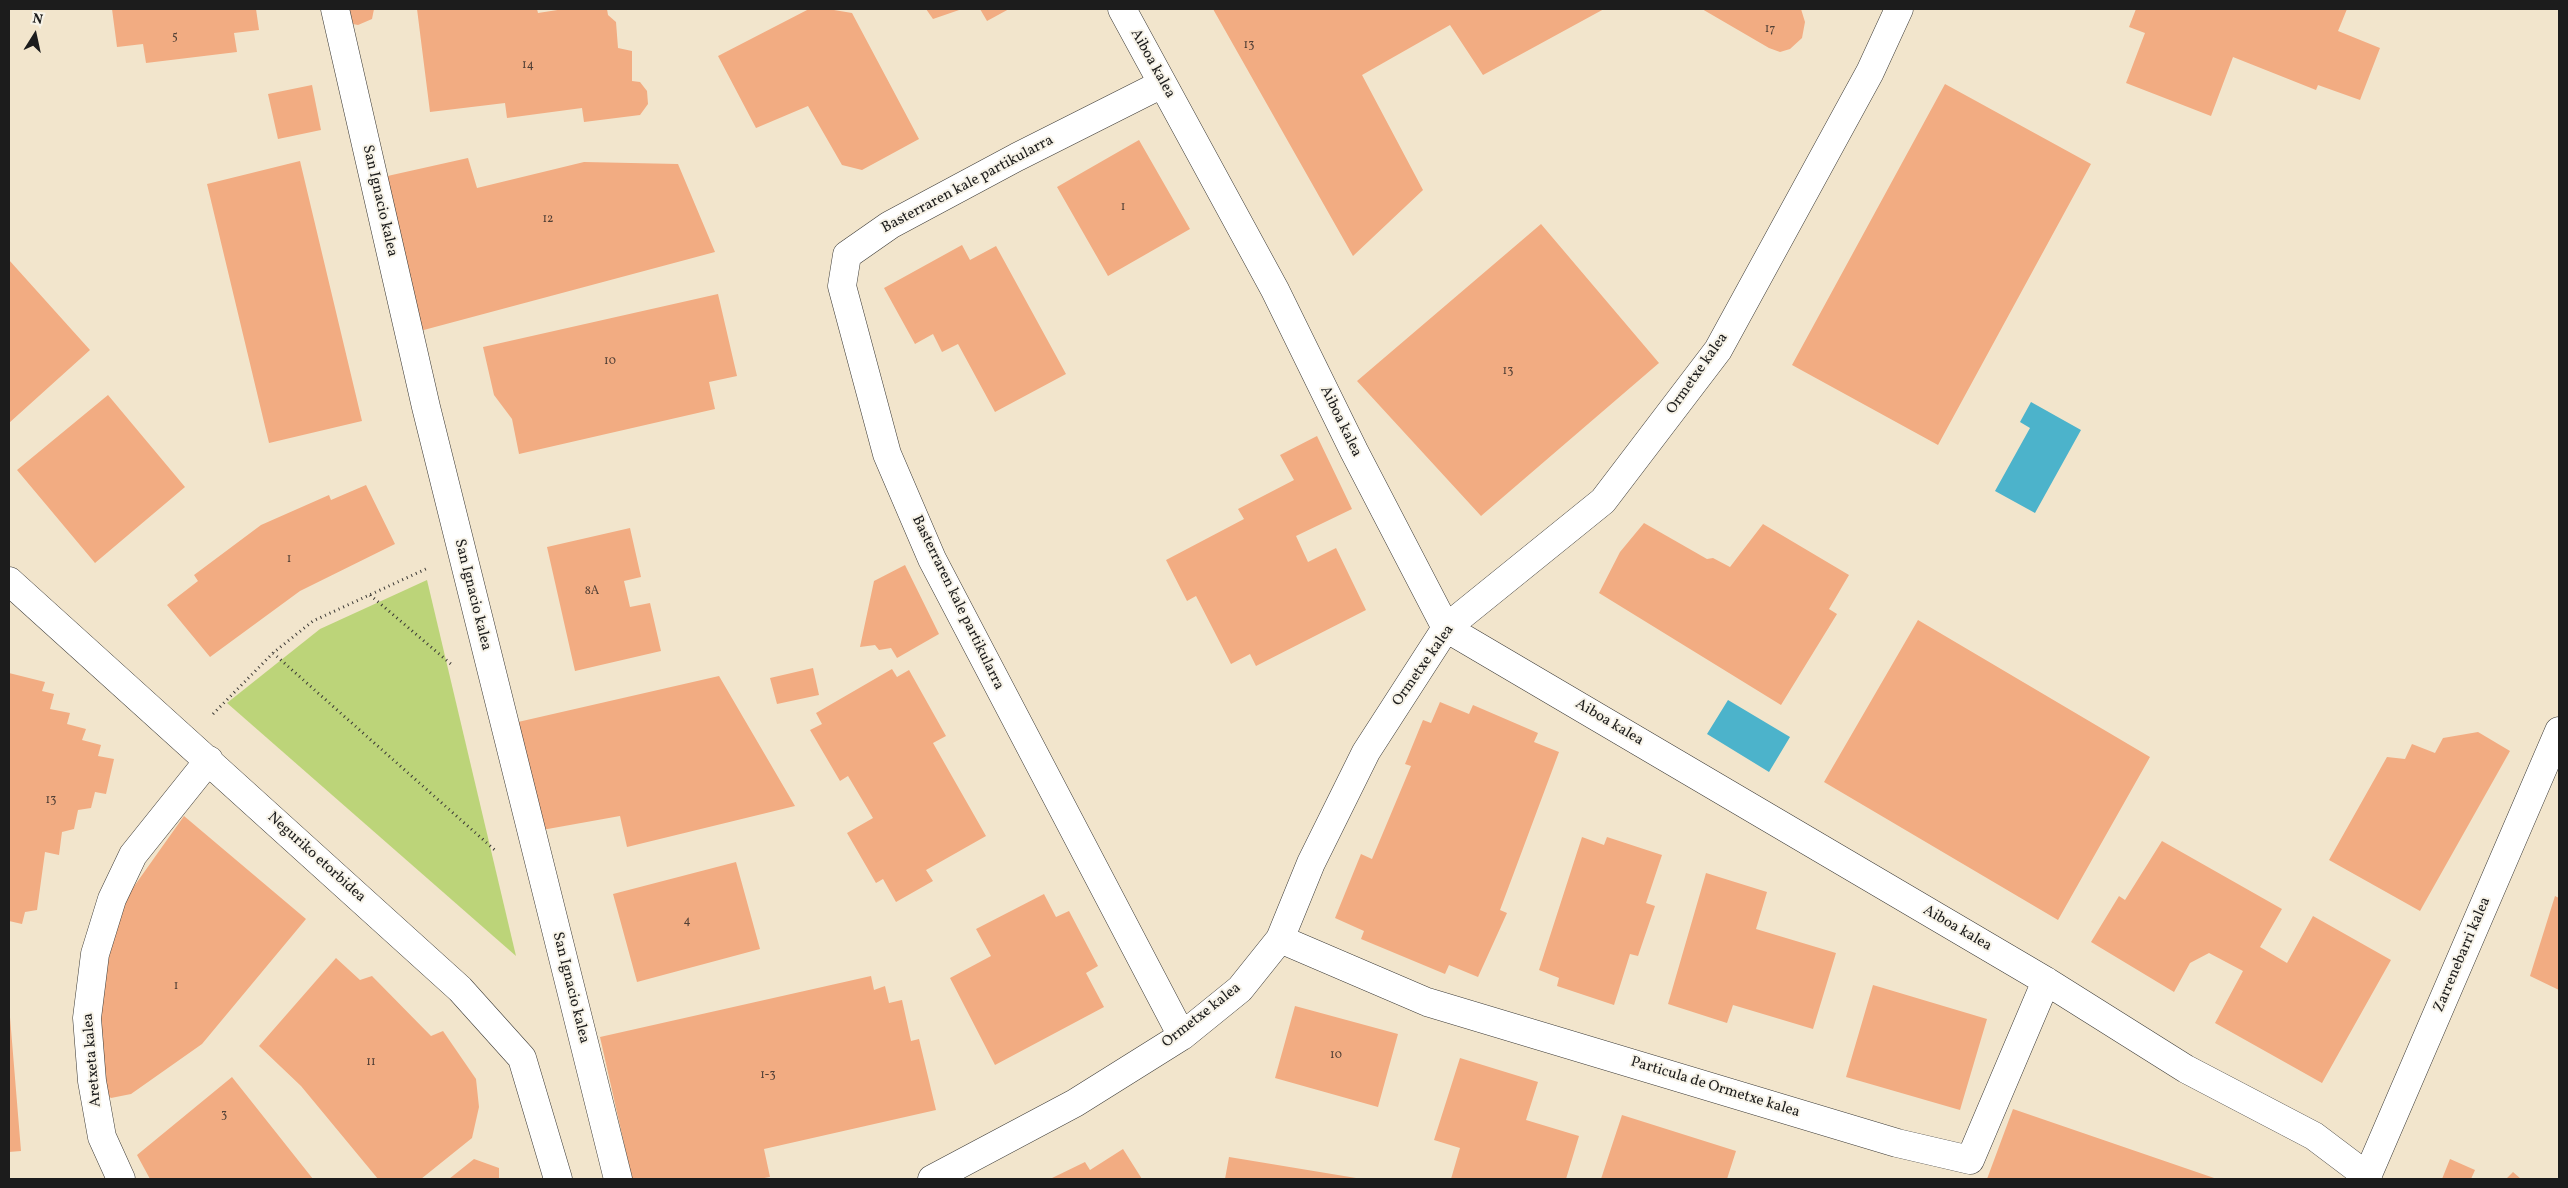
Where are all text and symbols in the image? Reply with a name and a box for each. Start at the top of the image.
text: N [31,9,44,30]
north arrow [10,10,60,60]
house number: 17 [1765,23,1775,37]
street label: Aiboa kalea [1126,26,1178,102]
house number: 5 [172,31,178,45]
house number: 13 [1244,39,1254,53]
house number: 14 [522,59,534,73]
street label: Basterraren kale partikularra [879,132,1057,238]
street label: San Ignacio kalea [357,143,401,259]
house number: 1 [1121,201,1125,215]
house number: 12 [542,213,554,227]
street label: Ormetxe kalea [1663,330,1733,418]
house number: 10 [604,355,616,369]
house number: 13 [1503,365,1513,379]
street label: Aiboa kalea [1315,384,1365,460]
street label: Basterraren kale partikularra [907,513,1007,693]
street label: San Ignacio kalea [449,538,495,652]
house number: 1 [287,553,291,567]
house number: 8A [585,585,599,599]
street label: Ormetxe kalea [1389,622,1459,710]
street label: Aiboa kalea [1572,696,1646,750]
house number: 13 [46,794,56,808]
street label: Neguriko etorbidea [263,809,369,907]
street label: Zarrenebarri kalea [2431,895,2495,1015]
street label: Aiboa kalea [1919,902,1995,956]
house number: 4 [683,915,691,929]
street label: San Ignacio kalea [547,931,593,1045]
house number: 1 [174,980,178,994]
street label: Ormetxe kalea [1159,980,1245,1052]
street label: Aretxeta kalea [80,1012,106,1108]
house number: 10 [1330,1049,1342,1063]
street label: Particula de Ormetxe kalea [1628,1054,1802,1122]
house number: 11 [366,1056,376,1070]
house number: 1-3 [760,1069,776,1083]
house number: 3 [221,1109,227,1123]

